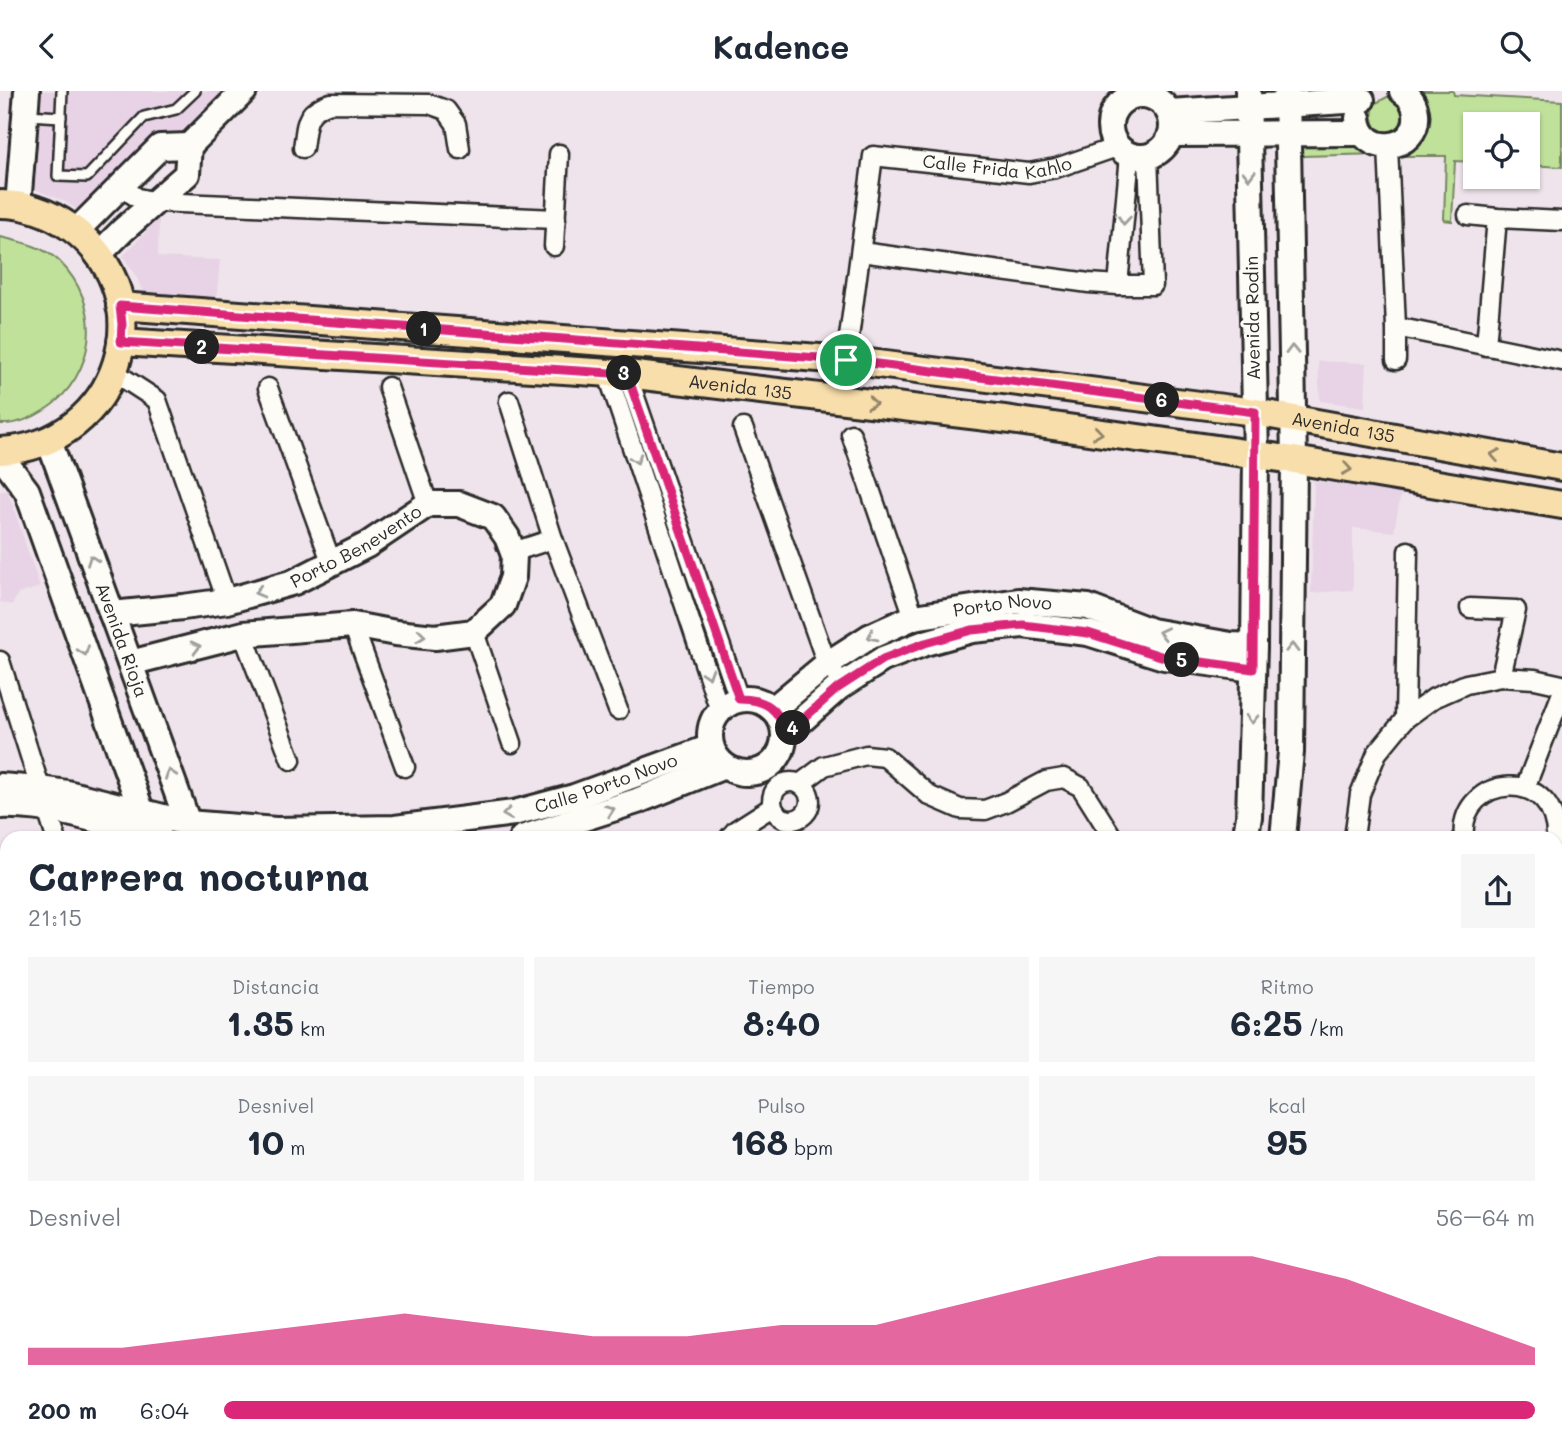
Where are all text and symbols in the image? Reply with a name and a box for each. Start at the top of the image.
text: Kadence [713,25,849,67]
icon: back [28,27,66,65]
icon: search [1496,27,1534,65]
map controls [1463,112,1540,189]
button: locate [1463,112,1540,189]
street label: Calle Frida Kahlo [921,148,1075,185]
one-way arrow [1242,170,1257,181]
one-way arrow [1117,215,1132,226]
street label: Avenida Rodin [1239,256,1265,380]
pin: 1 [406,311,442,347]
text: 1 [419,316,428,341]
pin: 2 [184,329,220,365]
pin [816,330,876,390]
text: 2 [196,334,207,359]
icon: arrive [827,341,865,379]
one-way arrow [1284,344,1300,355]
pin: 3 [606,355,642,391]
text: 3 [618,360,629,385]
street label: Avenida 135 [687,368,794,405]
pin: 6 [1144,383,1180,417]
text: 6 [1156,387,1167,412]
one-way arrow [867,396,878,411]
street label: Avenida 135 [1290,406,1397,448]
one-way arrow [1092,425,1104,440]
one-way arrow [1489,448,1501,463]
one-way arrow [627,452,642,464]
one-way arrow [1341,461,1353,476]
street label: Porto Benevento [286,499,426,593]
one-way arrow [86,555,100,567]
street label: Avenida Rioja [91,579,154,700]
one-way arrow [253,584,265,598]
street label: Porto Novo [951,588,1053,622]
one-way arrow [1157,627,1169,642]
one-way arrow [415,628,426,643]
one-way arrow [867,628,879,642]
one-way arrow [190,641,202,655]
one-way arrow [1284,642,1300,653]
pin: 5 [1164,643,1200,677]
one-way arrow [76,645,90,657]
text: 5 [1176,647,1187,672]
one-way arrow [699,668,714,680]
pin: 4 [776,711,810,745]
one-way arrow [1244,714,1259,725]
text: 4 [786,715,799,740]
street label: Calle Porto Novo [532,747,681,818]
one-way arrow [164,769,178,781]
one-way arrow [604,804,616,818]
one-way arrow [501,806,513,821]
text: Carrera nocturna [28,851,370,901]
button: share [1461,854,1535,928]
text: 21:15 [28,902,82,932]
text: Distancia [232,974,320,999]
text: Tiempo [748,974,815,999]
text: Ritmo [1261,974,1314,999]
text: 1.35 [226,999,294,1045]
text: 8:40 [743,999,820,1045]
text: 6:25 [1230,999,1303,1045]
text: km [294,1016,325,1041]
text: /km [1303,1016,1344,1041]
text: Desnivel [237,1093,314,1118]
text: Pulso [758,1093,805,1118]
text: kcal [1268,1093,1306,1118]
text: 10 [246,1118,284,1164]
text: 168 [730,1118,788,1164]
text: 95 [1266,1118,1308,1164]
text: m [284,1135,305,1160]
text: bpm [788,1135,833,1160]
text: Desnivel [28,1202,121,1232]
text: 56–64 m [1436,1202,1535,1232]
text: 200 m [28,1395,97,1425]
text: 6:04 [140,1395,189,1425]

